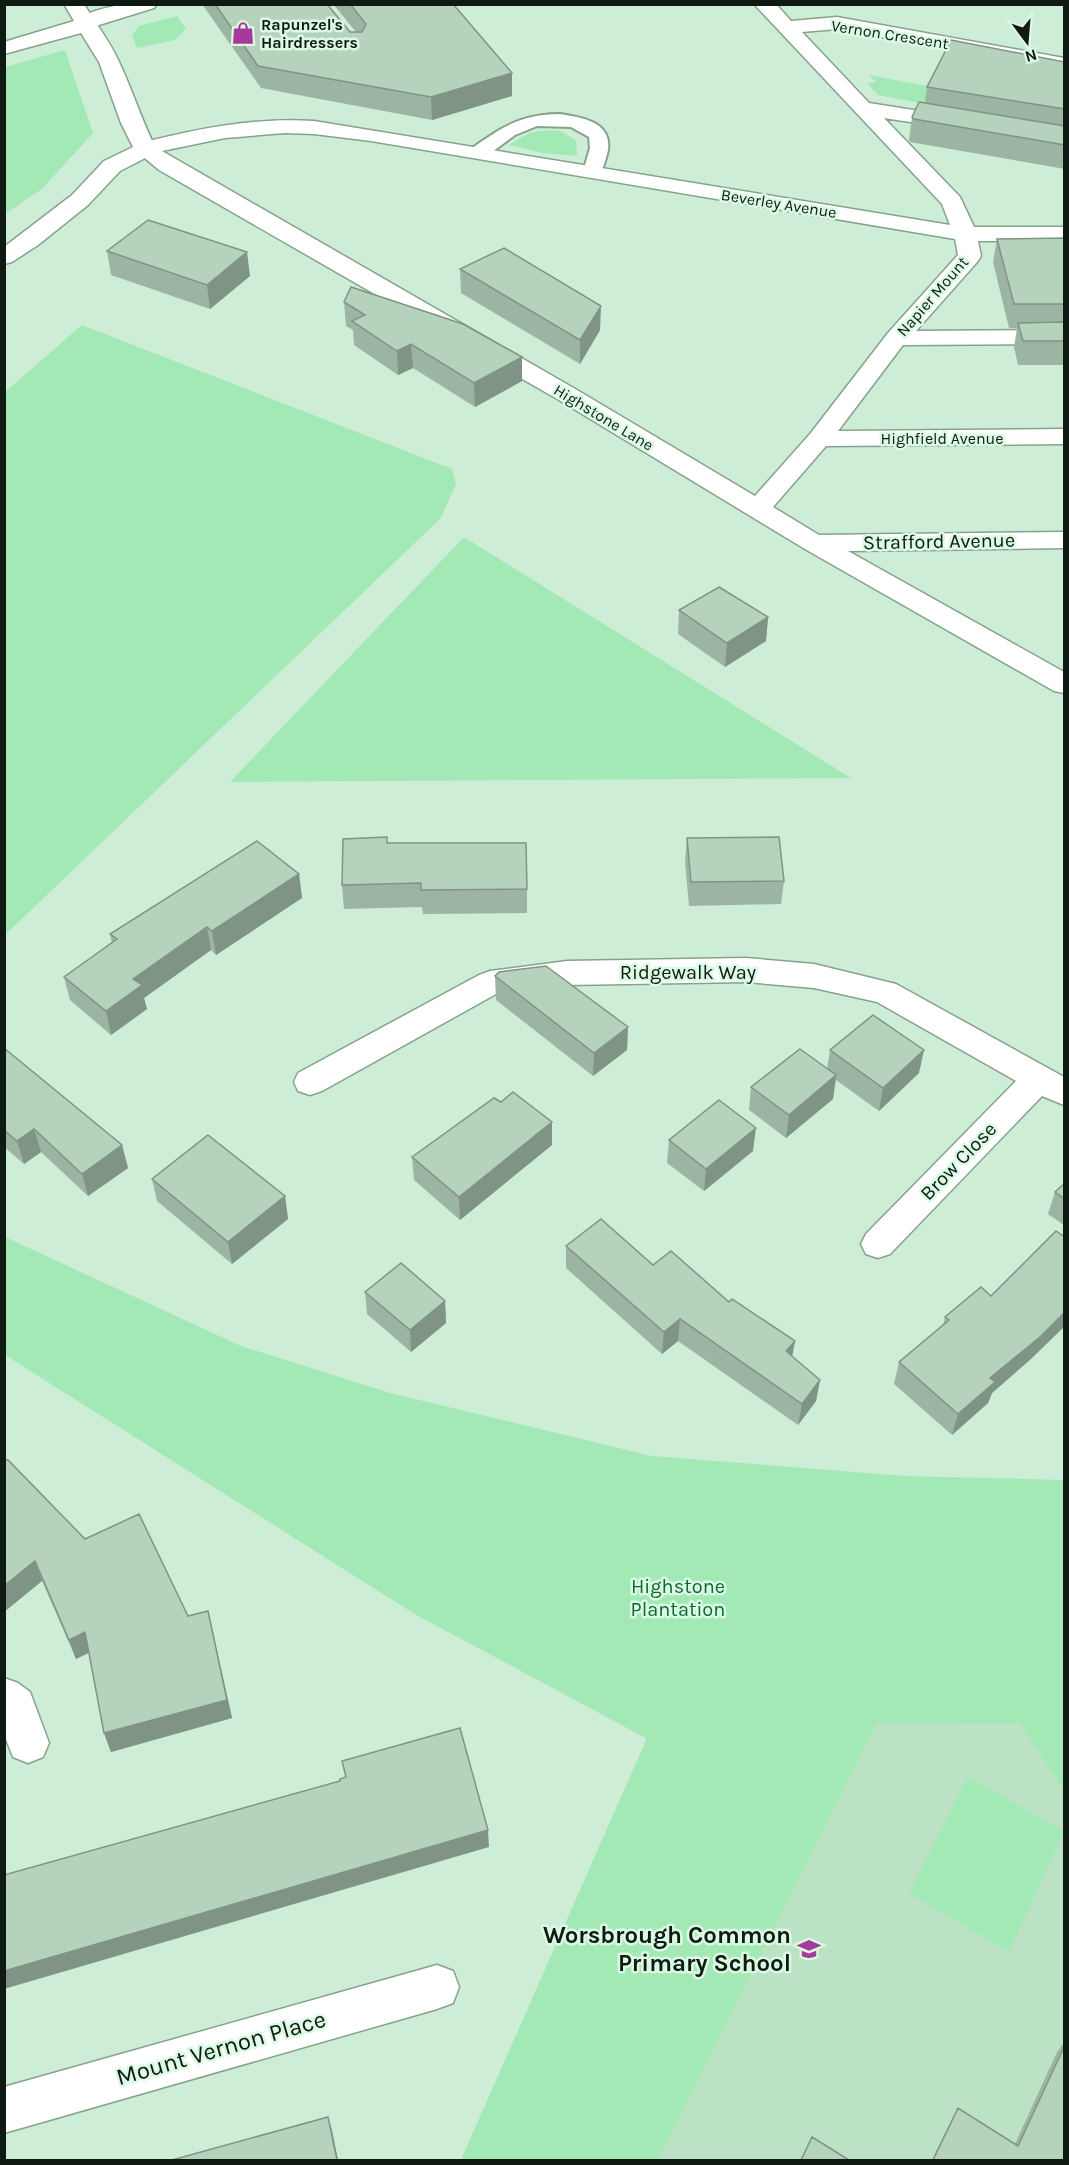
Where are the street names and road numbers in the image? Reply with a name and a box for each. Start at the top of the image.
street label: Vernon Crescent [830,16,950,53]
street label: Beverley Avenue [720,185,838,222]
street label: Napier Mount [893,253,972,340]
street label: Highstone Lane [550,380,657,455]
street label: Highfield Avenue [880,429,1004,448]
street label: Strafford Avenue [863,529,1015,554]
street label: Ridgewalk Way [620,961,756,984]
street label: Brow Close [916,1118,1001,1205]
street label: Mount Vernon Place [113,2005,329,2091]

